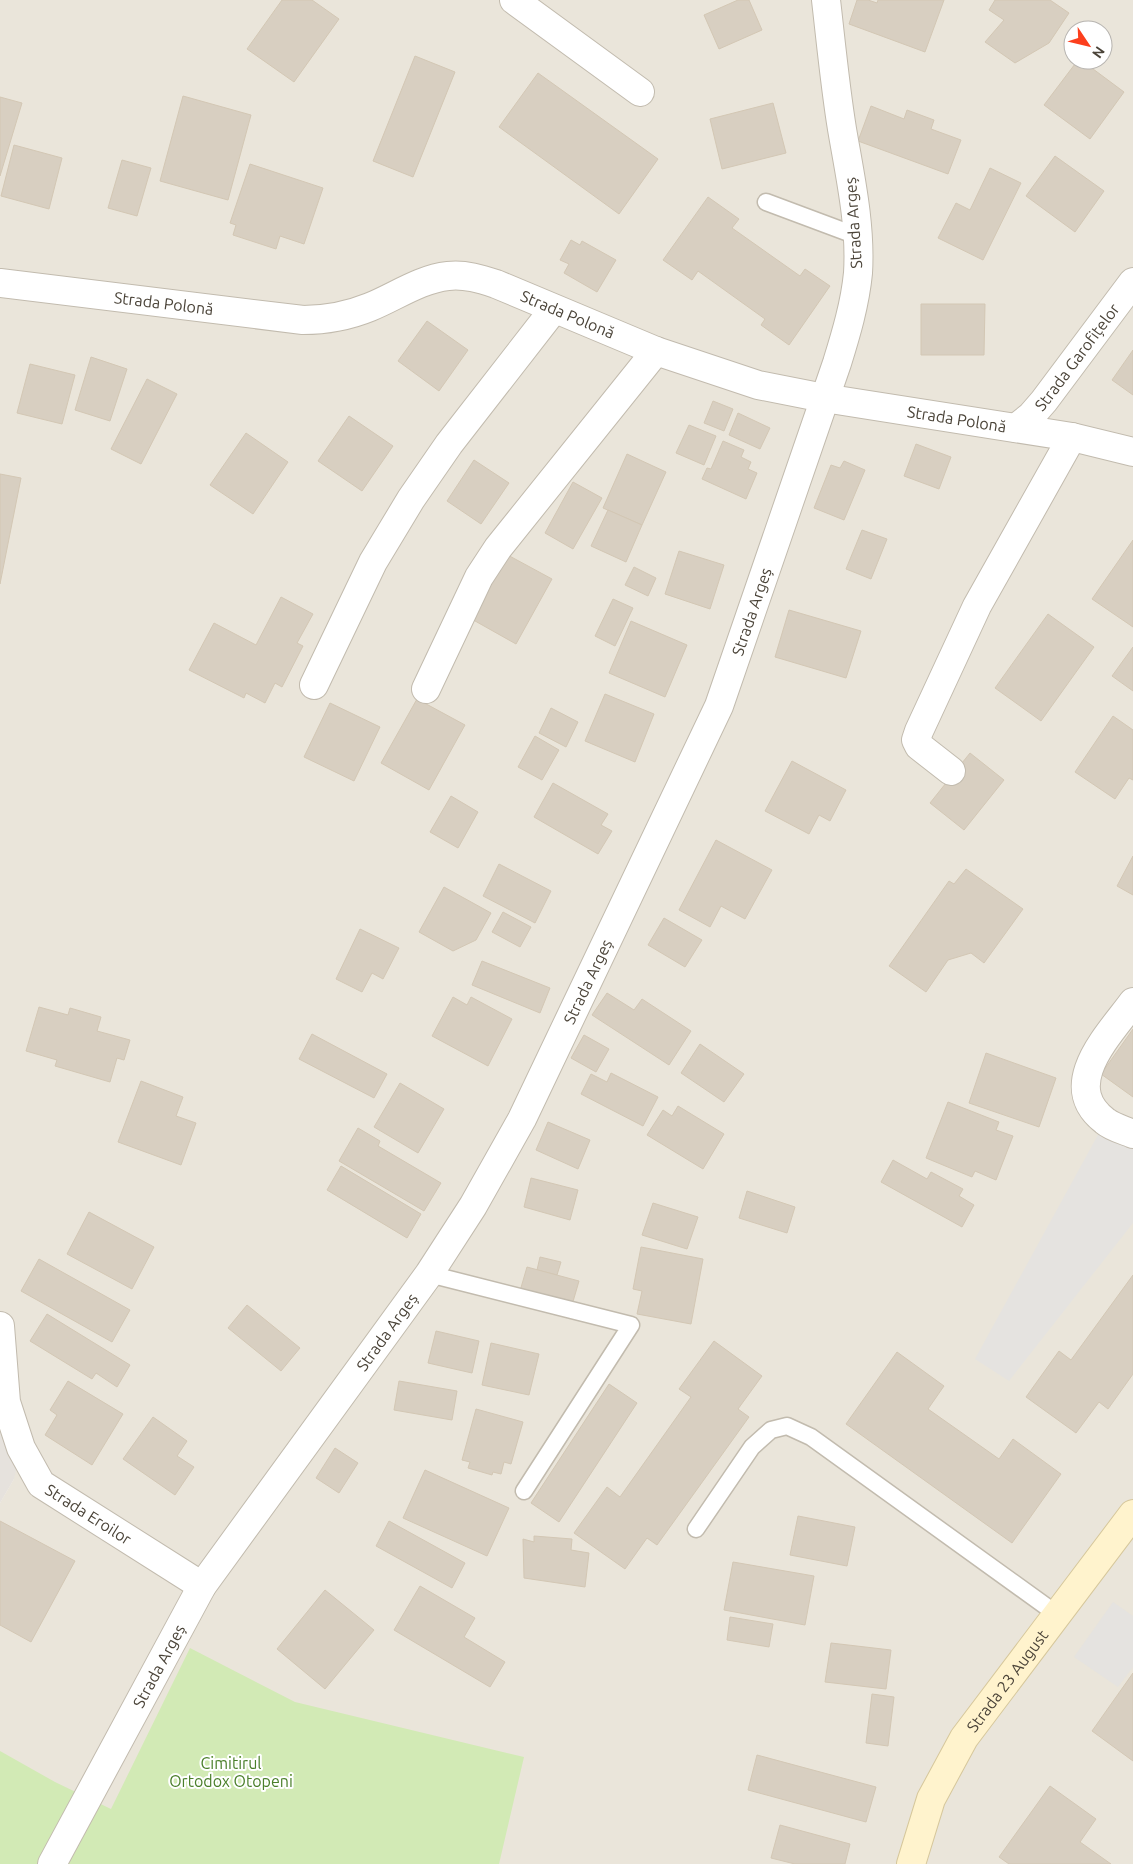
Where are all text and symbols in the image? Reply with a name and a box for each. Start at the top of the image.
north arrow [1063,20,1113,70]
text: N [1089,44,1108,61]
street label: Strada Argeș [841,177,865,269]
street label: Strada Polonă [518,286,617,342]
street label: Strada Polonă [113,288,215,318]
street label: Strada Garofițelor [1031,300,1123,414]
street label: Strada Polonă [906,402,1008,436]
street label: Strada Argeș [728,565,775,658]
street label: Strada Argeș [560,936,616,1027]
street label: Strada Argeș [353,1290,421,1374]
street label: Strada Eroilor [42,1480,135,1548]
street label: Strada Argeș [129,1621,189,1711]
street label: Strada 23 August [963,1626,1052,1735]
park label: Cimitirul Ortodox Otopeni [169,1754,293,1790]

